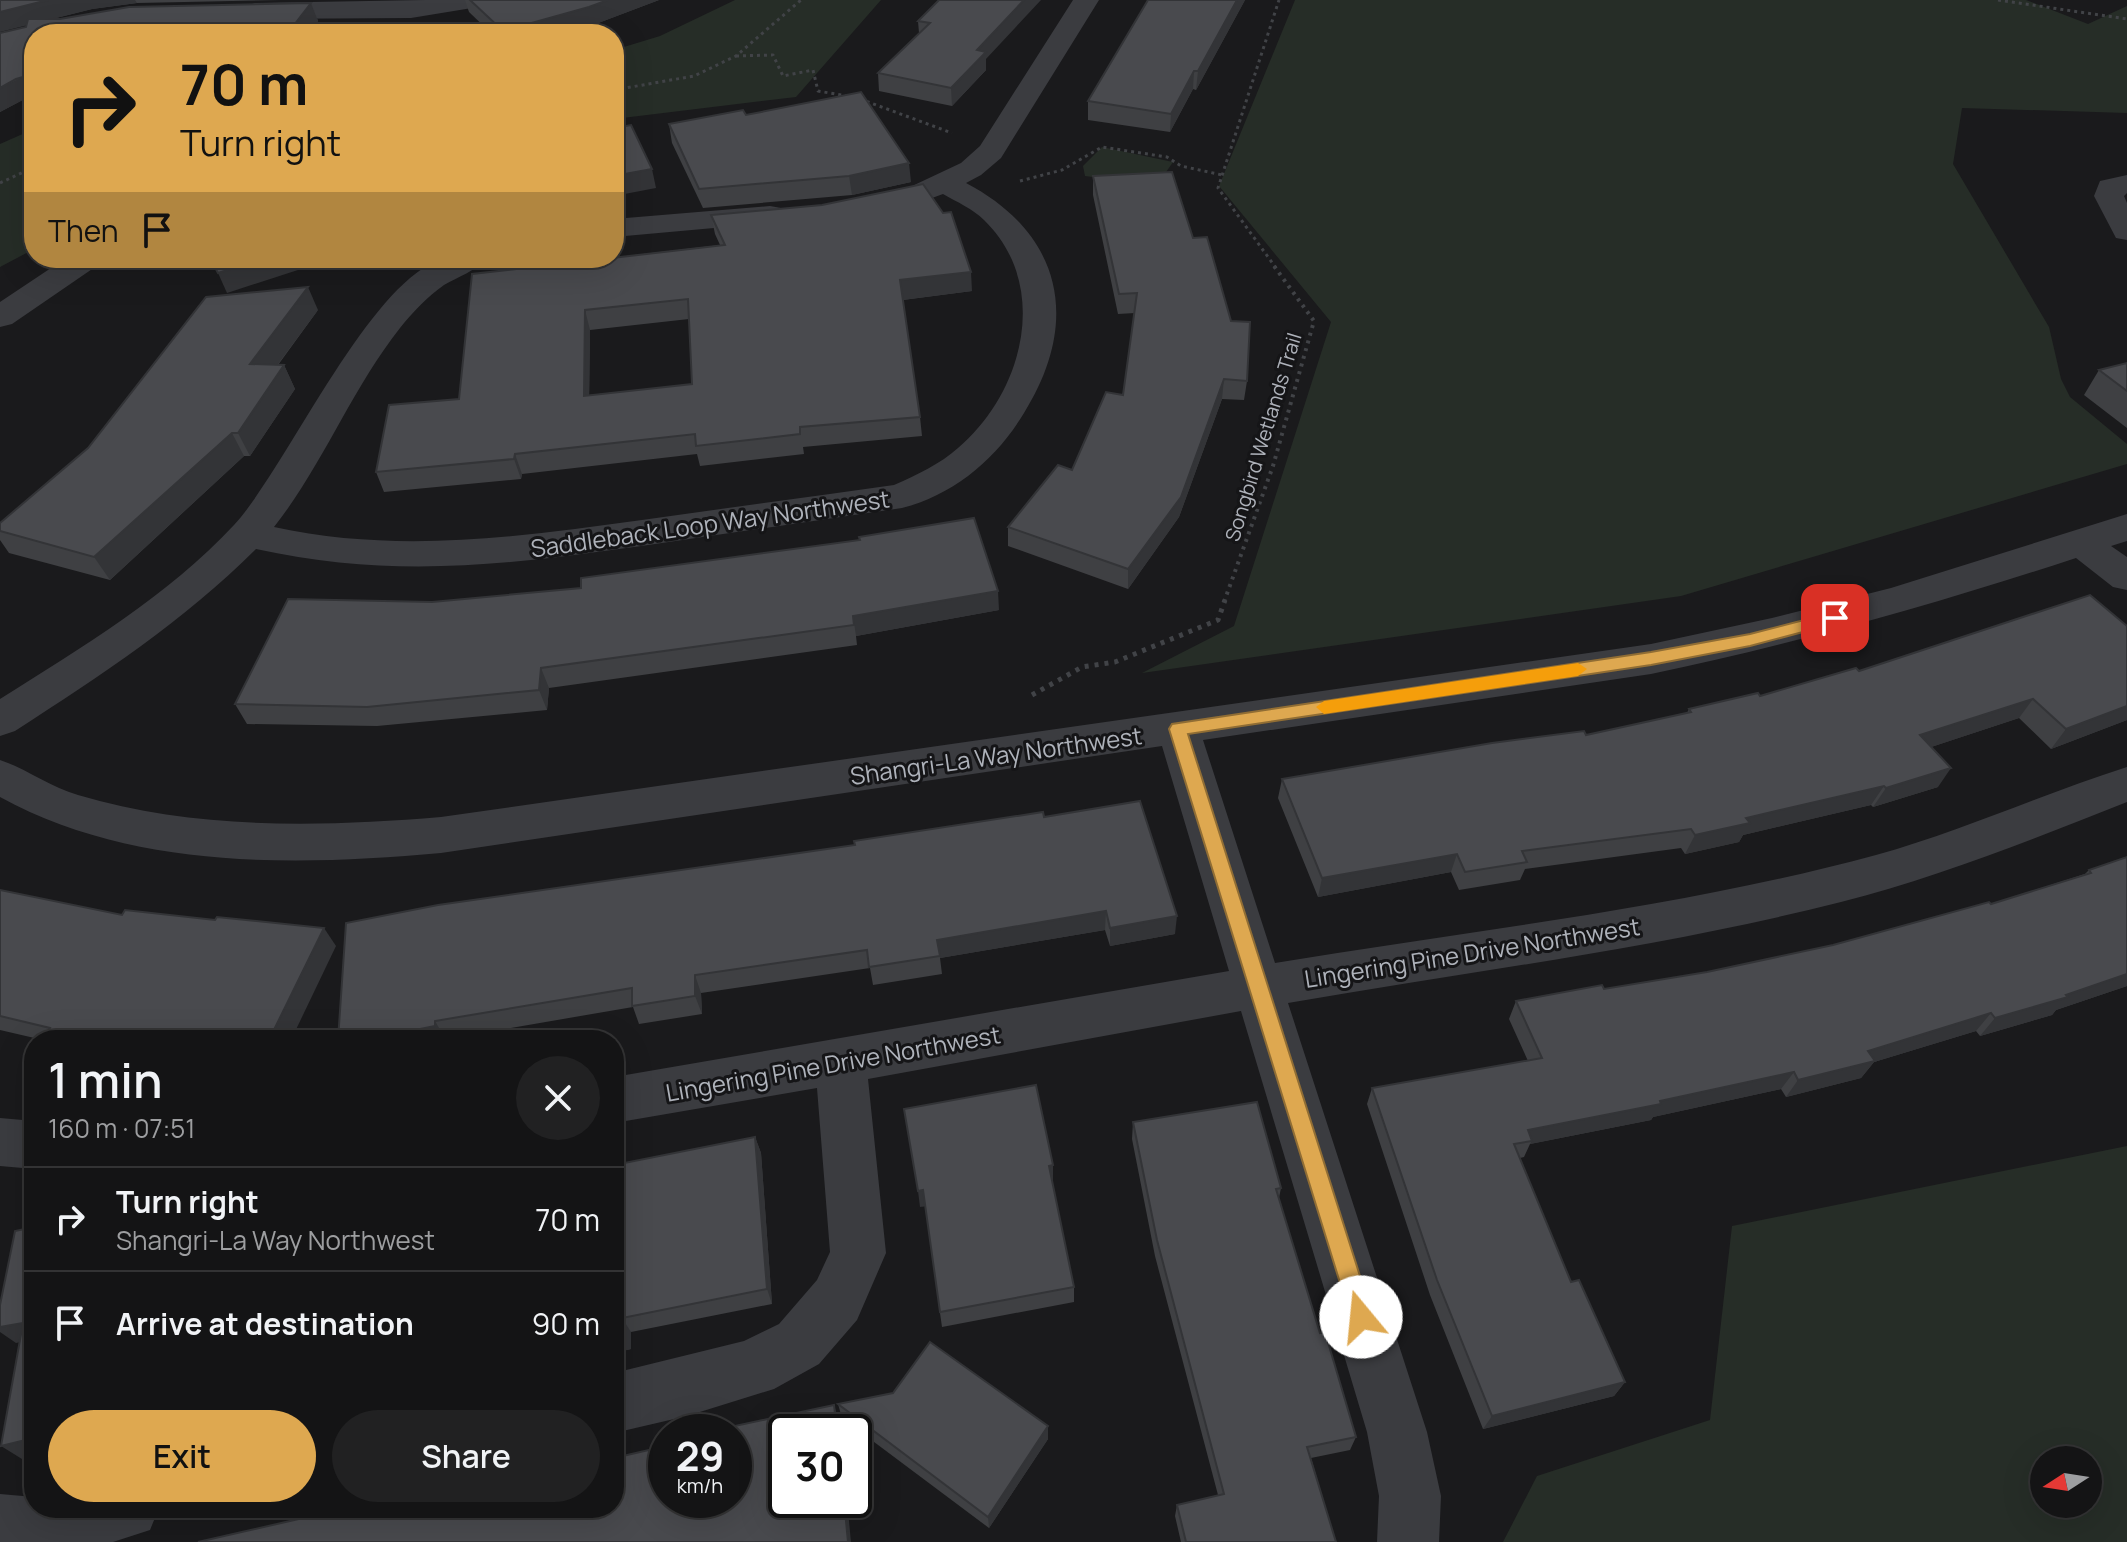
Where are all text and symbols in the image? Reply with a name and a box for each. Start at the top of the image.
text: 70 m [180,45,308,122]
icon: right [48,56,152,160]
text: Turn right [180,118,341,167]
icon: arrive [135,208,179,252]
text: Then [48,210,119,251]
street label: Songbird Wetlands Trail [1218,329,1308,545]
street label: Saddleback Loop Way Northwest [528,481,892,565]
pin [1801,584,1869,652]
icon: arrive [1813,596,1857,640]
street label: Shangri-La Way Northwest [848,718,1144,792]
street label: Lingering Pine Drive Northwest [1302,909,1642,995]
street label: Lingering Pine Drive Northwest [663,1017,1003,1109]
text: 1 min [48,1047,162,1112]
button: close [516,1056,600,1140]
text: 160 m · 07:51 [48,1110,196,1146]
text: Turn right [116,1181,259,1222]
icon: right [48,1197,92,1241]
text: 70 m [535,1199,600,1240]
text: Shangri-La Way Northwest [116,1222,435,1258]
position arrow [1319,1275,1403,1359]
icon: arrive [48,1301,92,1345]
text: Arrive at destination [116,1303,414,1344]
text: 90 m [532,1303,600,1344]
button: Exit [48,1410,316,1502]
button: Share [332,1410,600,1502]
speed limit sign: 30 [768,1414,872,1518]
text: 29 [676,1428,724,1483]
north arrow [2030,1446,2102,1518]
map controls [2030,1446,2102,1518]
text: km/h [677,1472,723,1499]

